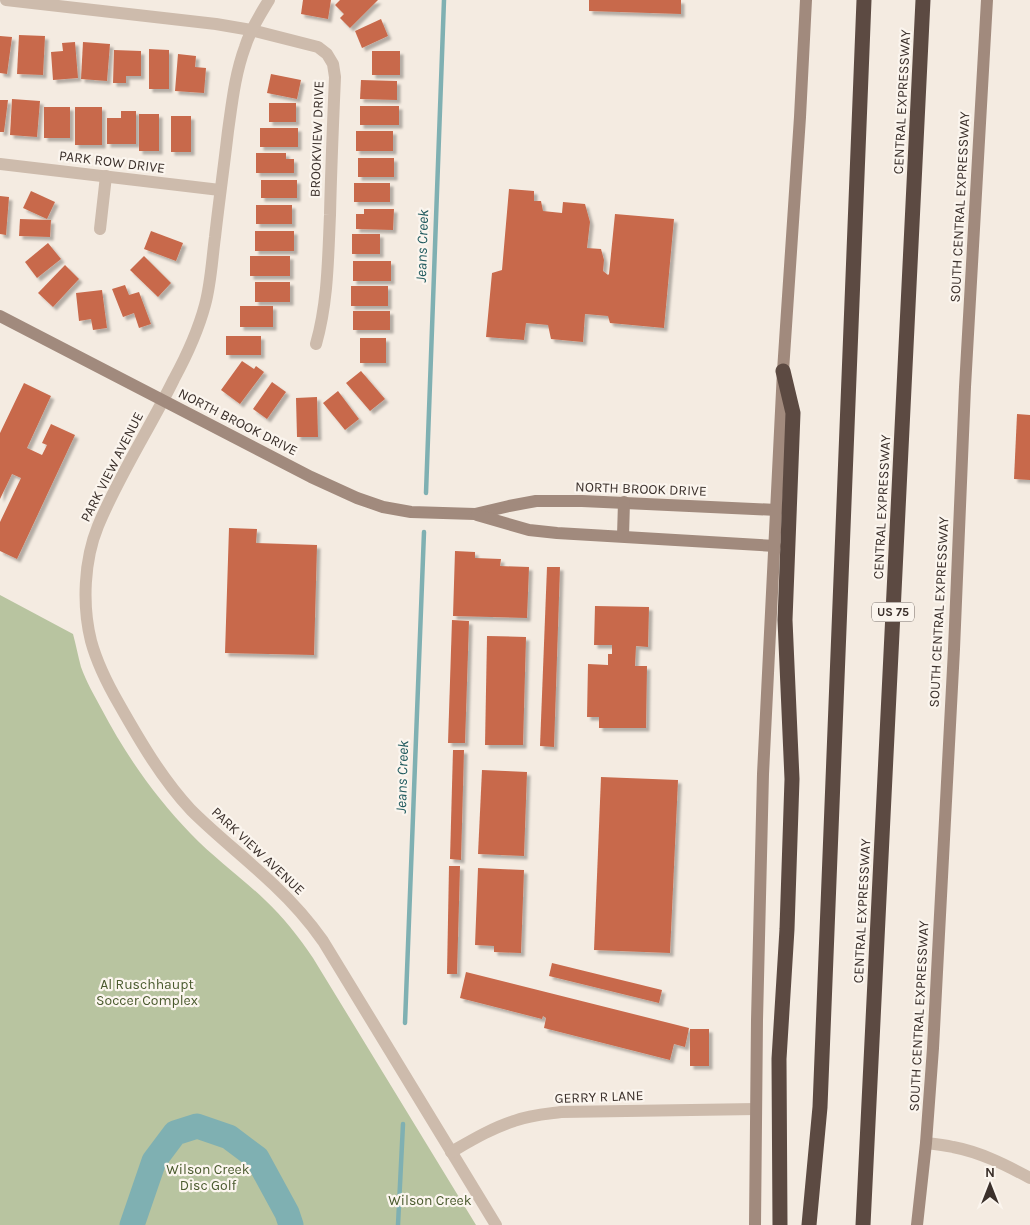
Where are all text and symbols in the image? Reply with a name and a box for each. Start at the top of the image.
street label: CENTRAL EXPRESSWAY [890,29,914,175]
street label: BROOKVIEW DRIVE [306,80,328,198]
street label: SOUTH CENTRAL EXPRESSWAY [947,111,974,303]
street label: PARK ROW DRIVE [58,147,166,177]
water label: Jeans Creek [412,209,432,283]
street label: NORTH BROOK DRIVE [176,385,300,459]
street label: PARK VIEW AVENUE [77,409,147,525]
street label: CENTRAL EXPRESSWAY [870,434,894,580]
street label: NORTH BROOK DRIVE [575,478,707,500]
street label: SOUTH CENTRAL EXPRESSWAY [926,516,953,708]
road number: US 75 [872,602,914,622]
water label: Jeans Creek [392,740,412,814]
street label: PARK VIEW AVENUE [208,803,308,899]
street label: CENTRAL EXPRESSWAY [850,838,874,984]
street label: SOUTH CENTRAL EXPRESSWAY [906,920,933,1112]
park label: Al Ruschhaupt Soccer Complex [96,976,198,1009]
street label: GERRY R LANE [554,1087,644,1107]
north arrow [965,1160,1015,1210]
park label: Wilson Creek Disc Golf [166,1161,250,1194]
text: N [985,1164,995,1181]
park label: Wilson Creek [388,1192,472,1209]

